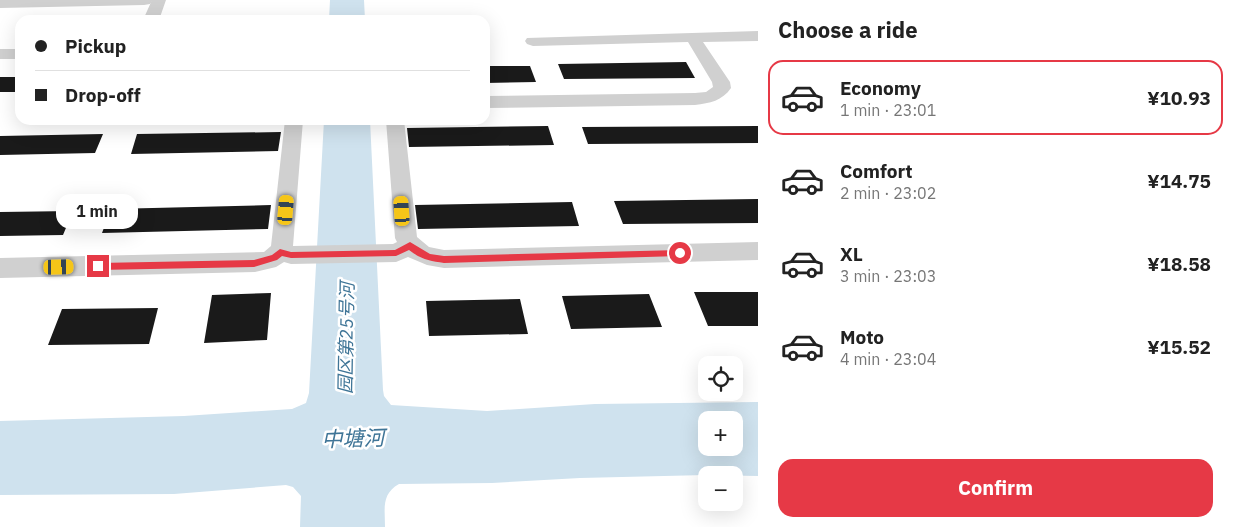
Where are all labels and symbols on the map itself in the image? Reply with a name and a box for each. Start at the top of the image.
callout: 1 min [57,194,139,228]
car [277,194,294,226]
car [393,196,410,226]
route start [669,242,691,264]
route end [87,255,109,277]
car [43,259,74,275]
water label: 园区第25号河 [334,279,359,394]
water label: 中塘河 [321,423,389,453]

